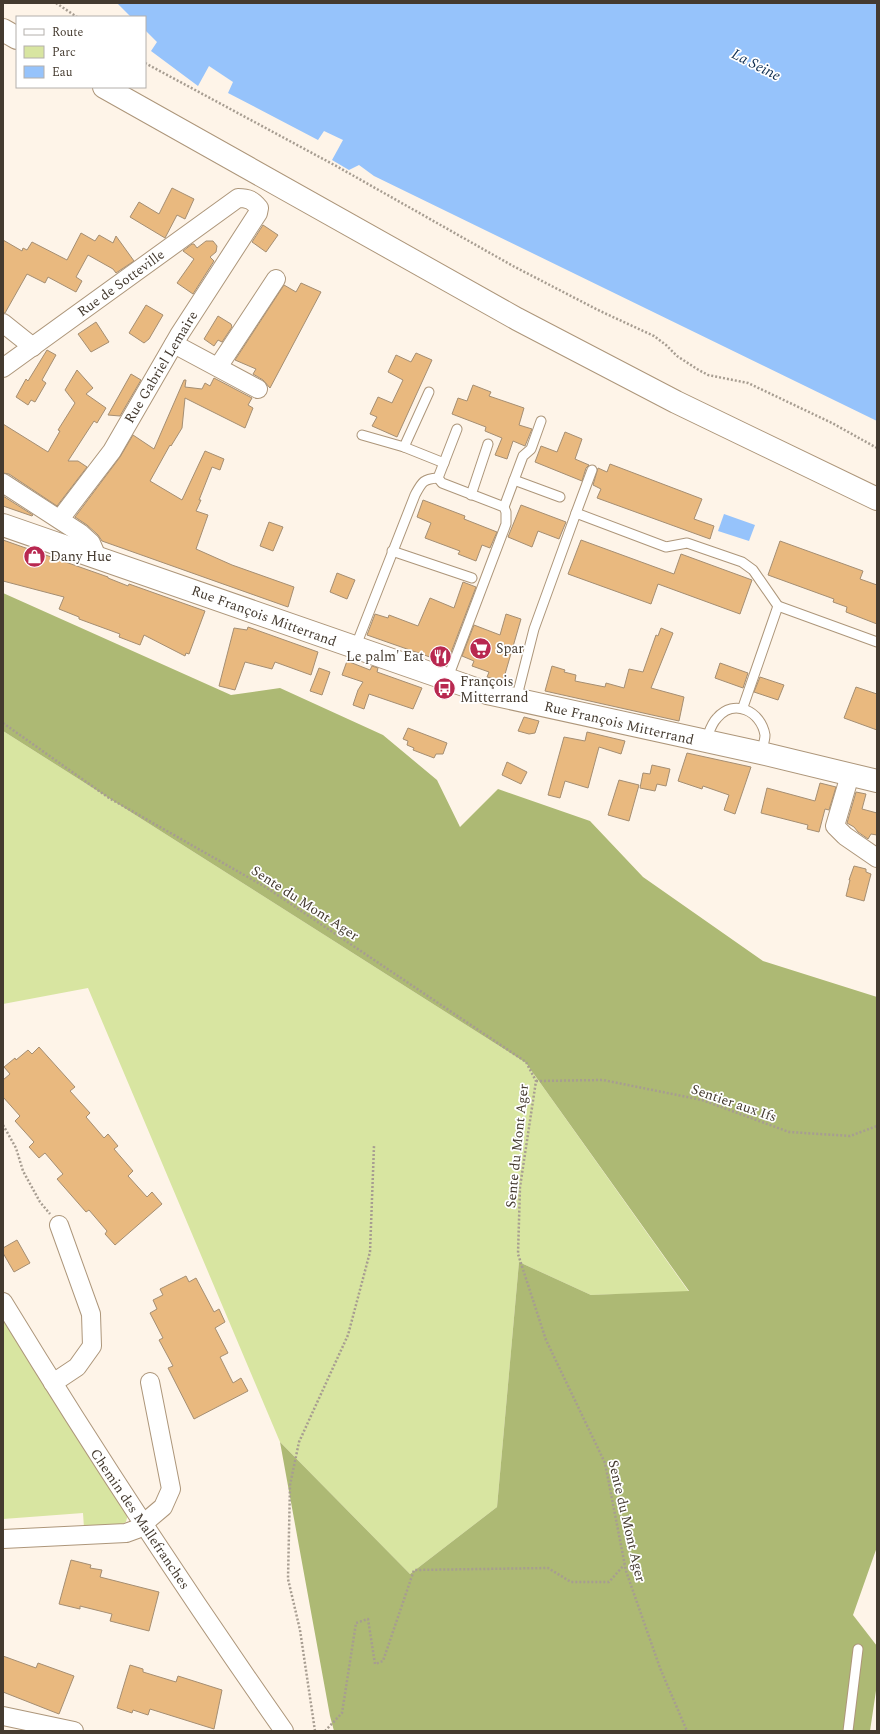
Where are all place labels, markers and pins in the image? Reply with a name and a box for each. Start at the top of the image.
shop icon: Dany Hue [21,543,47,569]
place label: Dany Hue [50,546,112,567]
supermarket icon: Spar [468,635,494,661]
place label: Spar [496,638,524,659]
restaurant icon: Le palm' Eat [427,643,453,669]
place label: Le palm' Eat [346,646,424,667]
place label: François Mitterrand [460,671,529,708]
bus stop icon: François Mitterrand [431,676,457,702]

